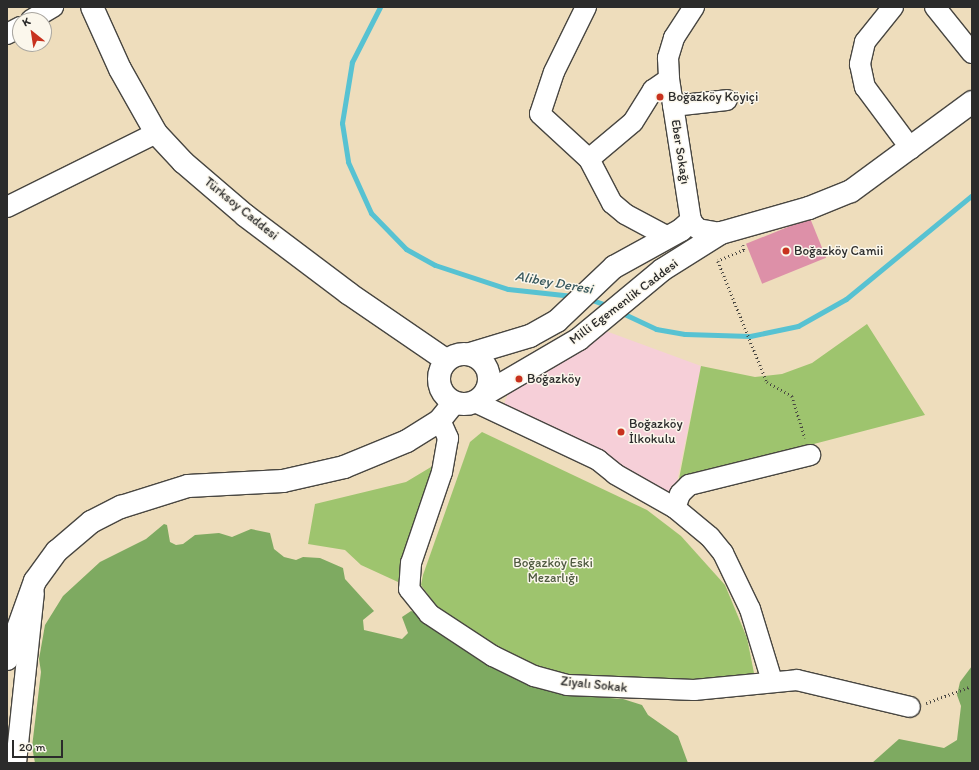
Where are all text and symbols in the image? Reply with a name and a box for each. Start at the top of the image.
north arrow [12,12,52,52]
text: K [20,15,33,29]
place label: Boğazköy Köyiçi [668,89,758,105]
marker: Boğazköy Köyiçi [655,92,665,102]
street label: Eber Sokağı [667,119,693,185]
street label: Türksoy Caddesi [201,174,281,244]
place label: Boğazköy Camii [794,243,883,259]
marker: Boğazköy Camii [781,246,791,256]
street label: Milli Egemenlik Caddesi [566,256,682,348]
water label: Alibey Deresi [514,268,594,298]
place label: Boğazköy [527,371,581,387]
marker: Boğazköy [514,374,524,384]
place label: Boğazköy İlkokulu [629,417,683,448]
marker: Boğazköy İlkokulu [616,427,626,437]
park label: Boğazköy Eski Mezarlığı [513,556,593,587]
street label: Ziyalı Sokak [560,674,628,696]
scale bar [14,732,65,758]
text: 20 m [19,740,46,754]

